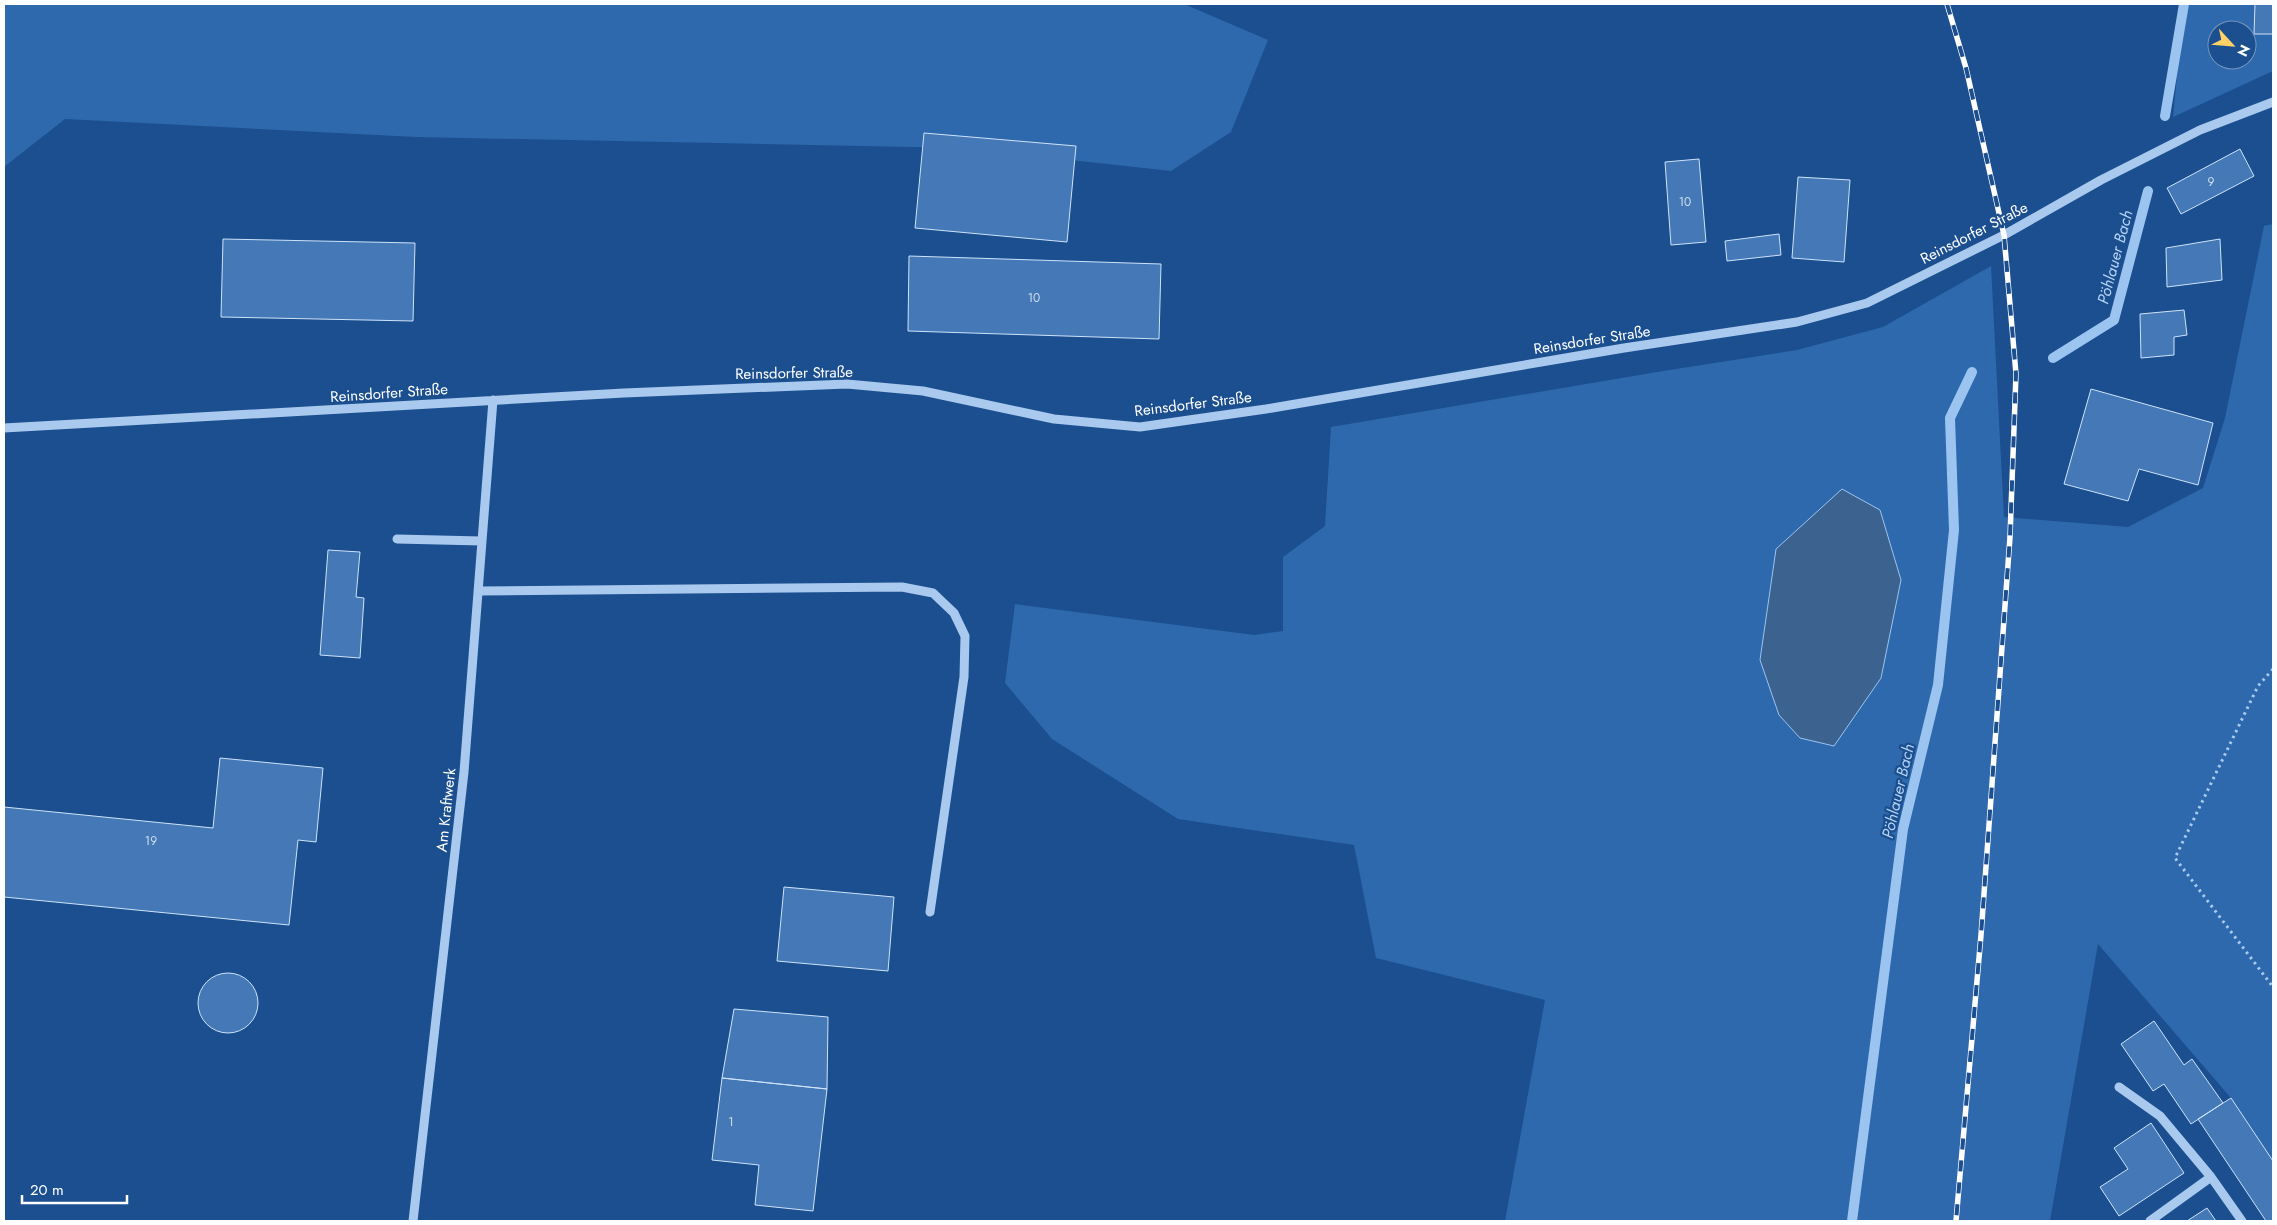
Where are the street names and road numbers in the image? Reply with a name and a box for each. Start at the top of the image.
street label: Reinsdorfer Straße [1916,196,2032,270]
street label: Reinsdorfer Straße [1532,320,1652,360]
street label: Reinsdorfer Straße [735,361,853,385]
street label: Reinsdorfer Straße [329,378,449,408]
street label: Reinsdorfer Straße [1133,386,1253,422]
street label: Am Kraftwerk [431,767,461,853]

